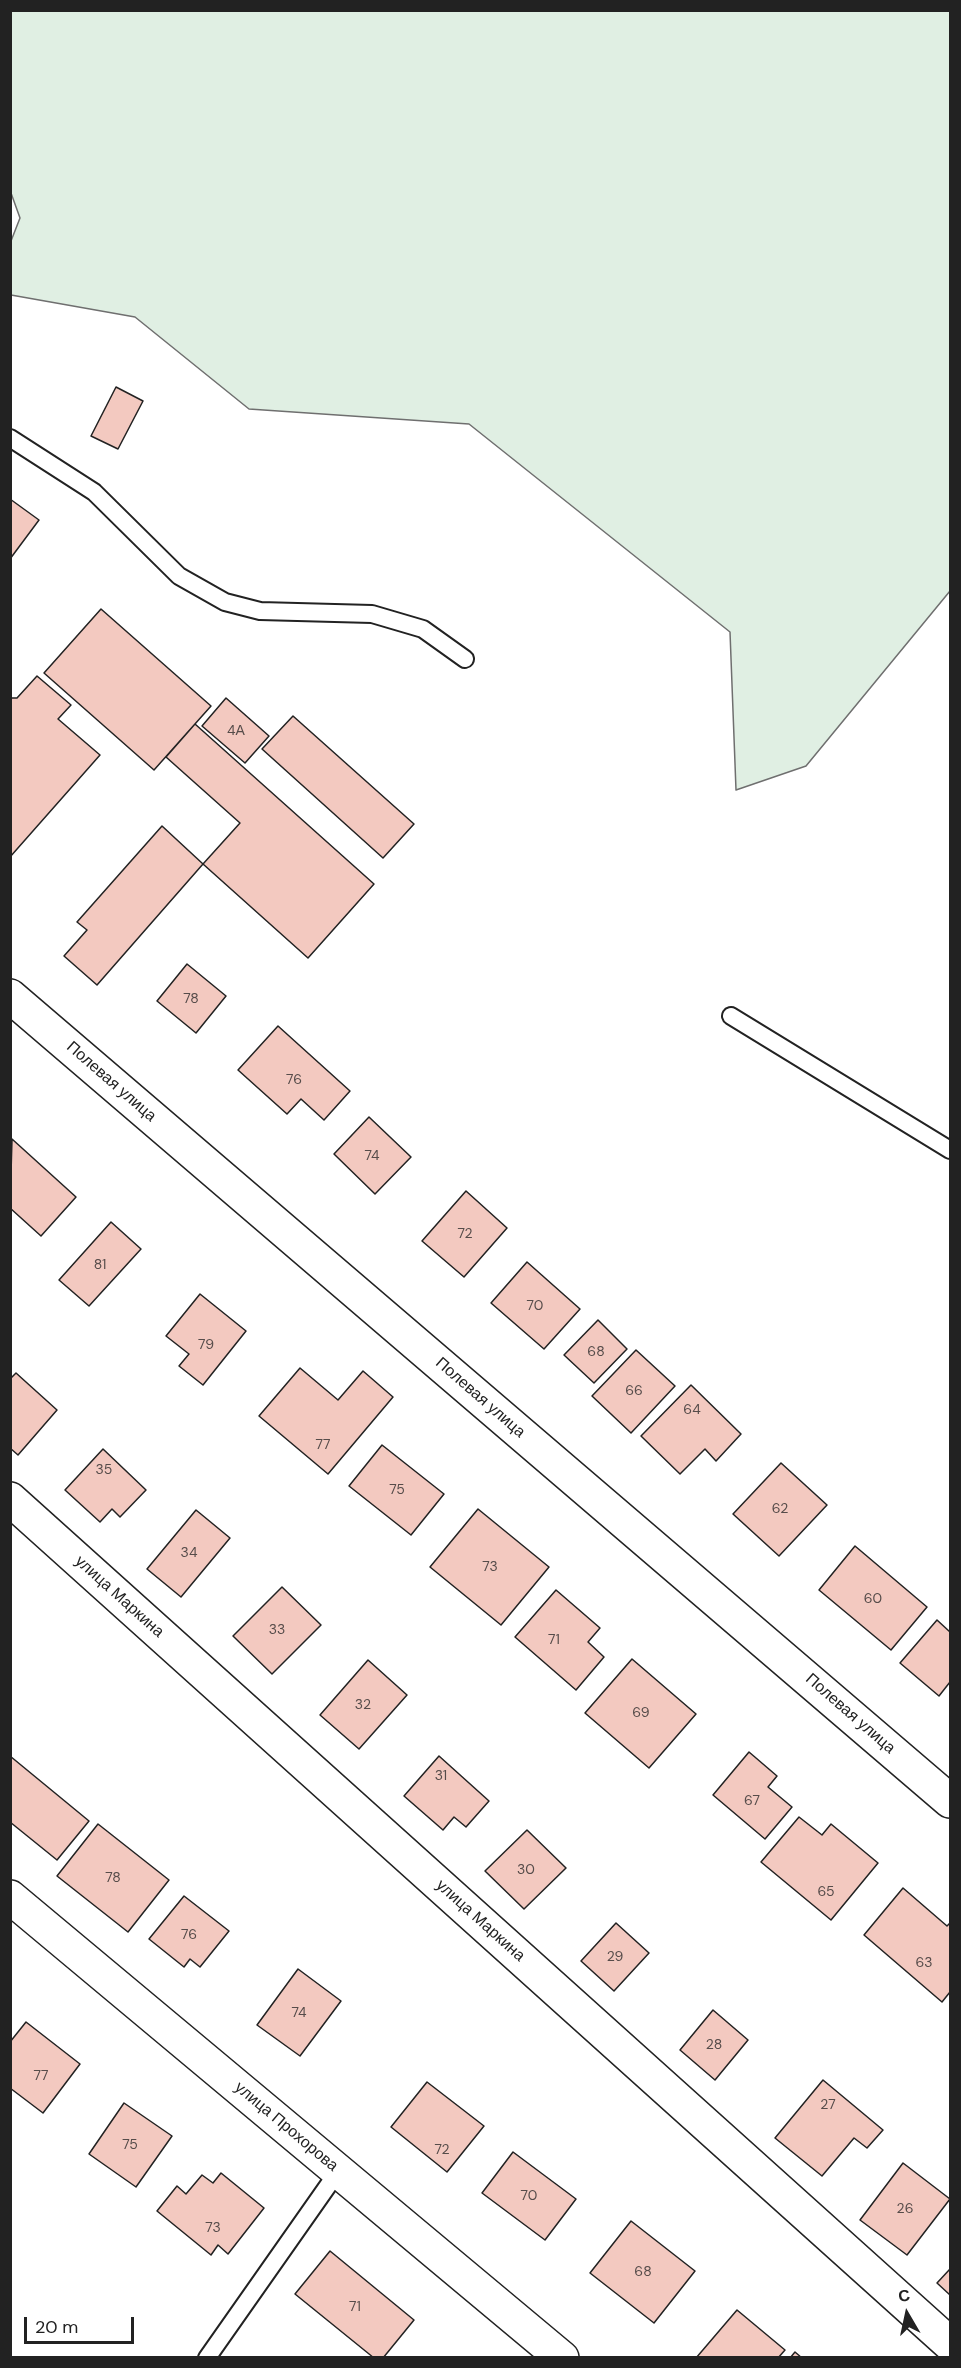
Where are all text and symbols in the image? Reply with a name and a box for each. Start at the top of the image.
house number: 4А [227,723,245,739]
house number: 78 [183,991,199,1007]
street label: Полевая улица [62,1038,160,1126]
house number: 76 [286,1072,302,1088]
house number: 74 [364,1148,380,1164]
house number: 72 [457,1226,473,1242]
house number: 81 [94,1257,106,1273]
house number: 70 [527,1298,543,1314]
house number: 79 [198,1337,214,1353]
house number: 68 [587,1344,605,1360]
street label: Полевая улица [431,1354,529,1442]
house number: 66 [625,1383,643,1399]
house number: 64 [683,1402,701,1418]
house number: 77 [316,1437,330,1453]
house number: 35 [96,1462,112,1478]
house number: 75 [389,1482,405,1498]
house number: 62 [772,1501,788,1517]
house number: 34 [181,1545,197,1561]
street label: улица Маркина [71,1552,167,1642]
house number: 73 [482,1559,498,1575]
house number: 60 [864,1591,882,1607]
house number: 33 [269,1622,285,1638]
house number: 71 [548,1632,560,1648]
street label: Полевая улица [801,1670,899,1758]
house number: 32 [355,1697,371,1713]
house number: 69 [632,1705,650,1721]
house number: 31 [435,1768,447,1784]
house number: 67 [744,1793,760,1809]
house number: 30 [517,1862,535,1878]
house number: 78 [105,1870,121,1886]
street label: улица Маркина [432,1876,528,1966]
house number: 65 [817,1884,835,1900]
house number: 76 [181,1927,197,1943]
house number: 29 [607,1949,623,1965]
house number: 63 [915,1955,933,1971]
house number: 74 [291,2005,307,2021]
house number: 28 [706,2037,722,2053]
house number: 77 [34,2068,48,2084]
street label: улица Прохорова [230,2078,342,2176]
house number: 27 [820,2097,836,2113]
house number: 75 [122,2137,138,2153]
house number: 72 [434,2142,450,2158]
house number: 70 [521,2188,537,2204]
house number: 26 [897,2201,913,2217]
house number: 73 [205,2220,221,2236]
house number: 68 [634,2264,652,2280]
north arrow [877,2284,937,2344]
text: С [897,2284,911,2307]
house number: 71 [349,2299,361,2315]
scale bar [27,2305,136,2343]
text: 20 m [35,2315,78,2339]

